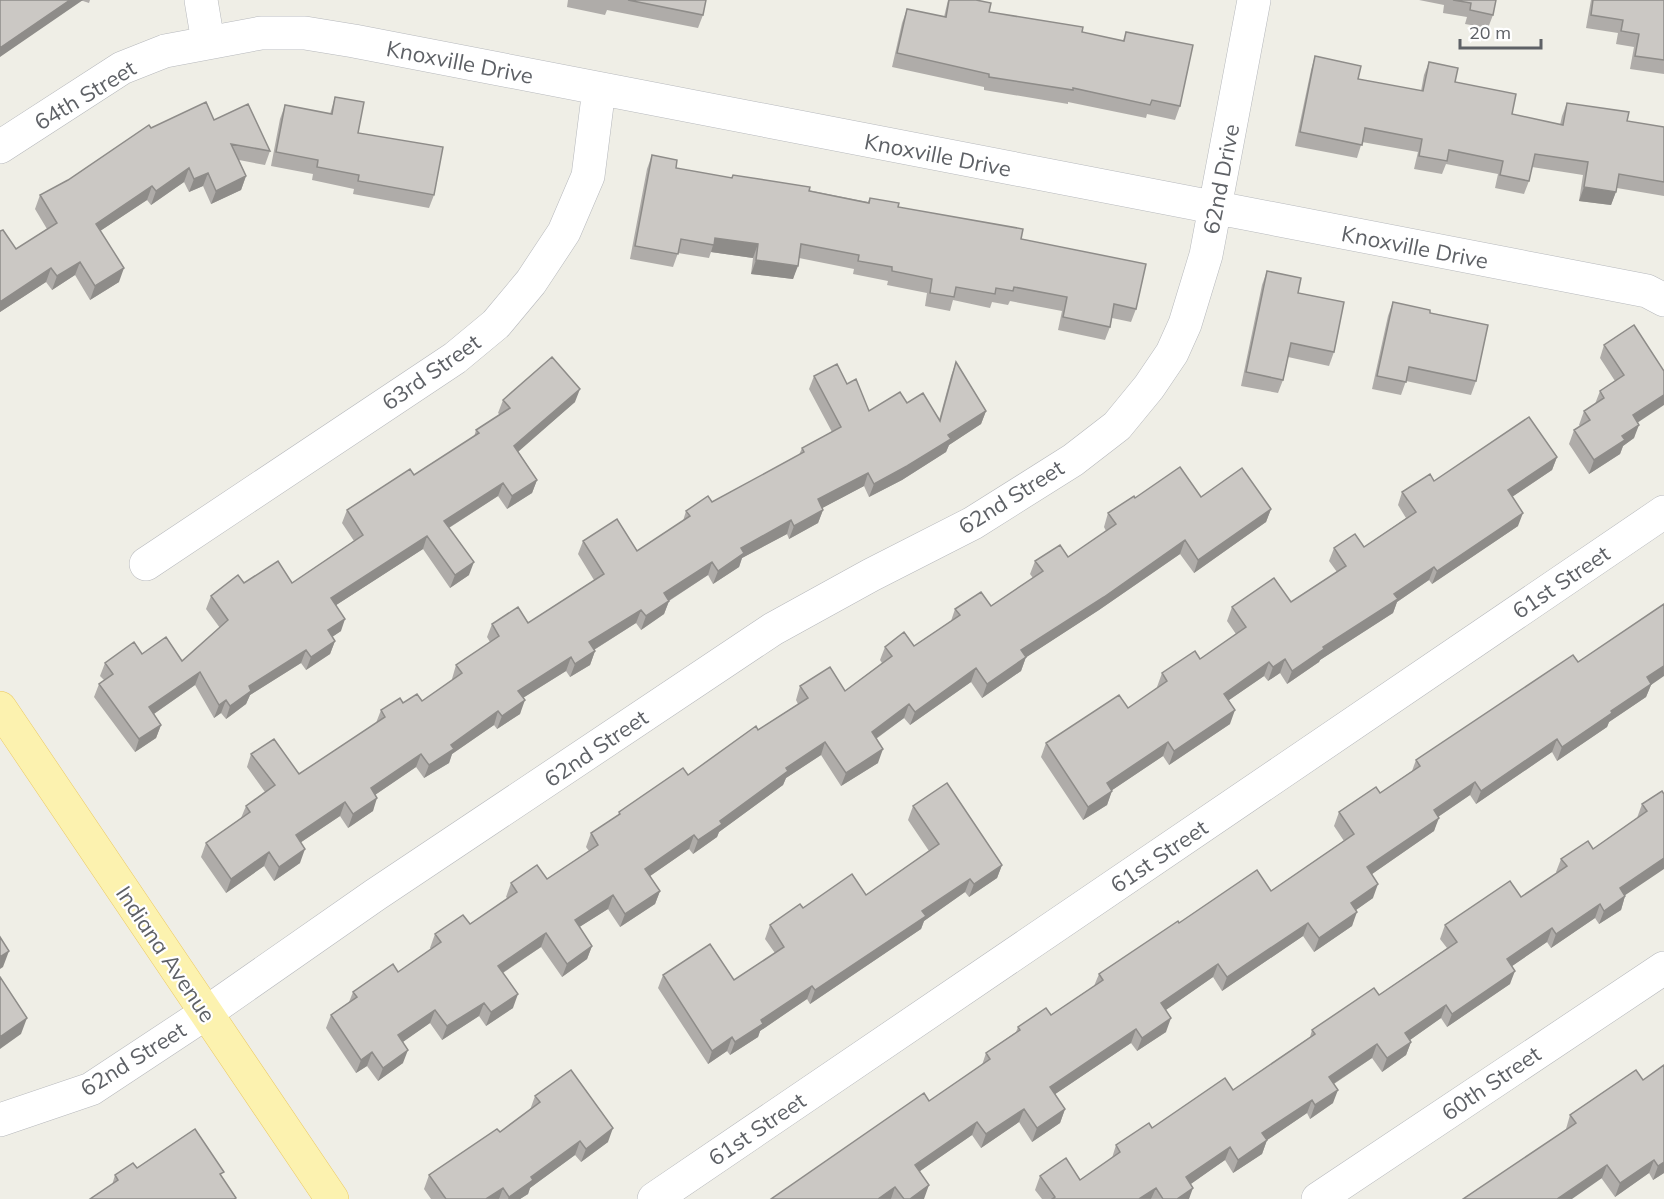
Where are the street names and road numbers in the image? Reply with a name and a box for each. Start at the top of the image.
street label: Knoxville Drive [384,34,536,90]
street label: 64th Street [29,54,141,136]
street label: 62nd Drive [1197,122,1245,236]
street label: Knoxville Drive [862,127,1014,183]
street label: Knoxville Drive [1339,219,1491,275]
street label: 63rd Street [376,328,486,416]
street label: 62nd Street [953,453,1069,540]
street label: 61st Street [1507,539,1615,625]
street label: 62nd Street [539,703,653,793]
street label: 61st Street [1105,813,1213,899]
street label: Indiana Avenue [110,880,222,1028]
street label: 62nd Street [75,1015,191,1102]
street label: 60th Street [1436,1039,1546,1126]
street label: 61st Street [703,1086,811,1172]

